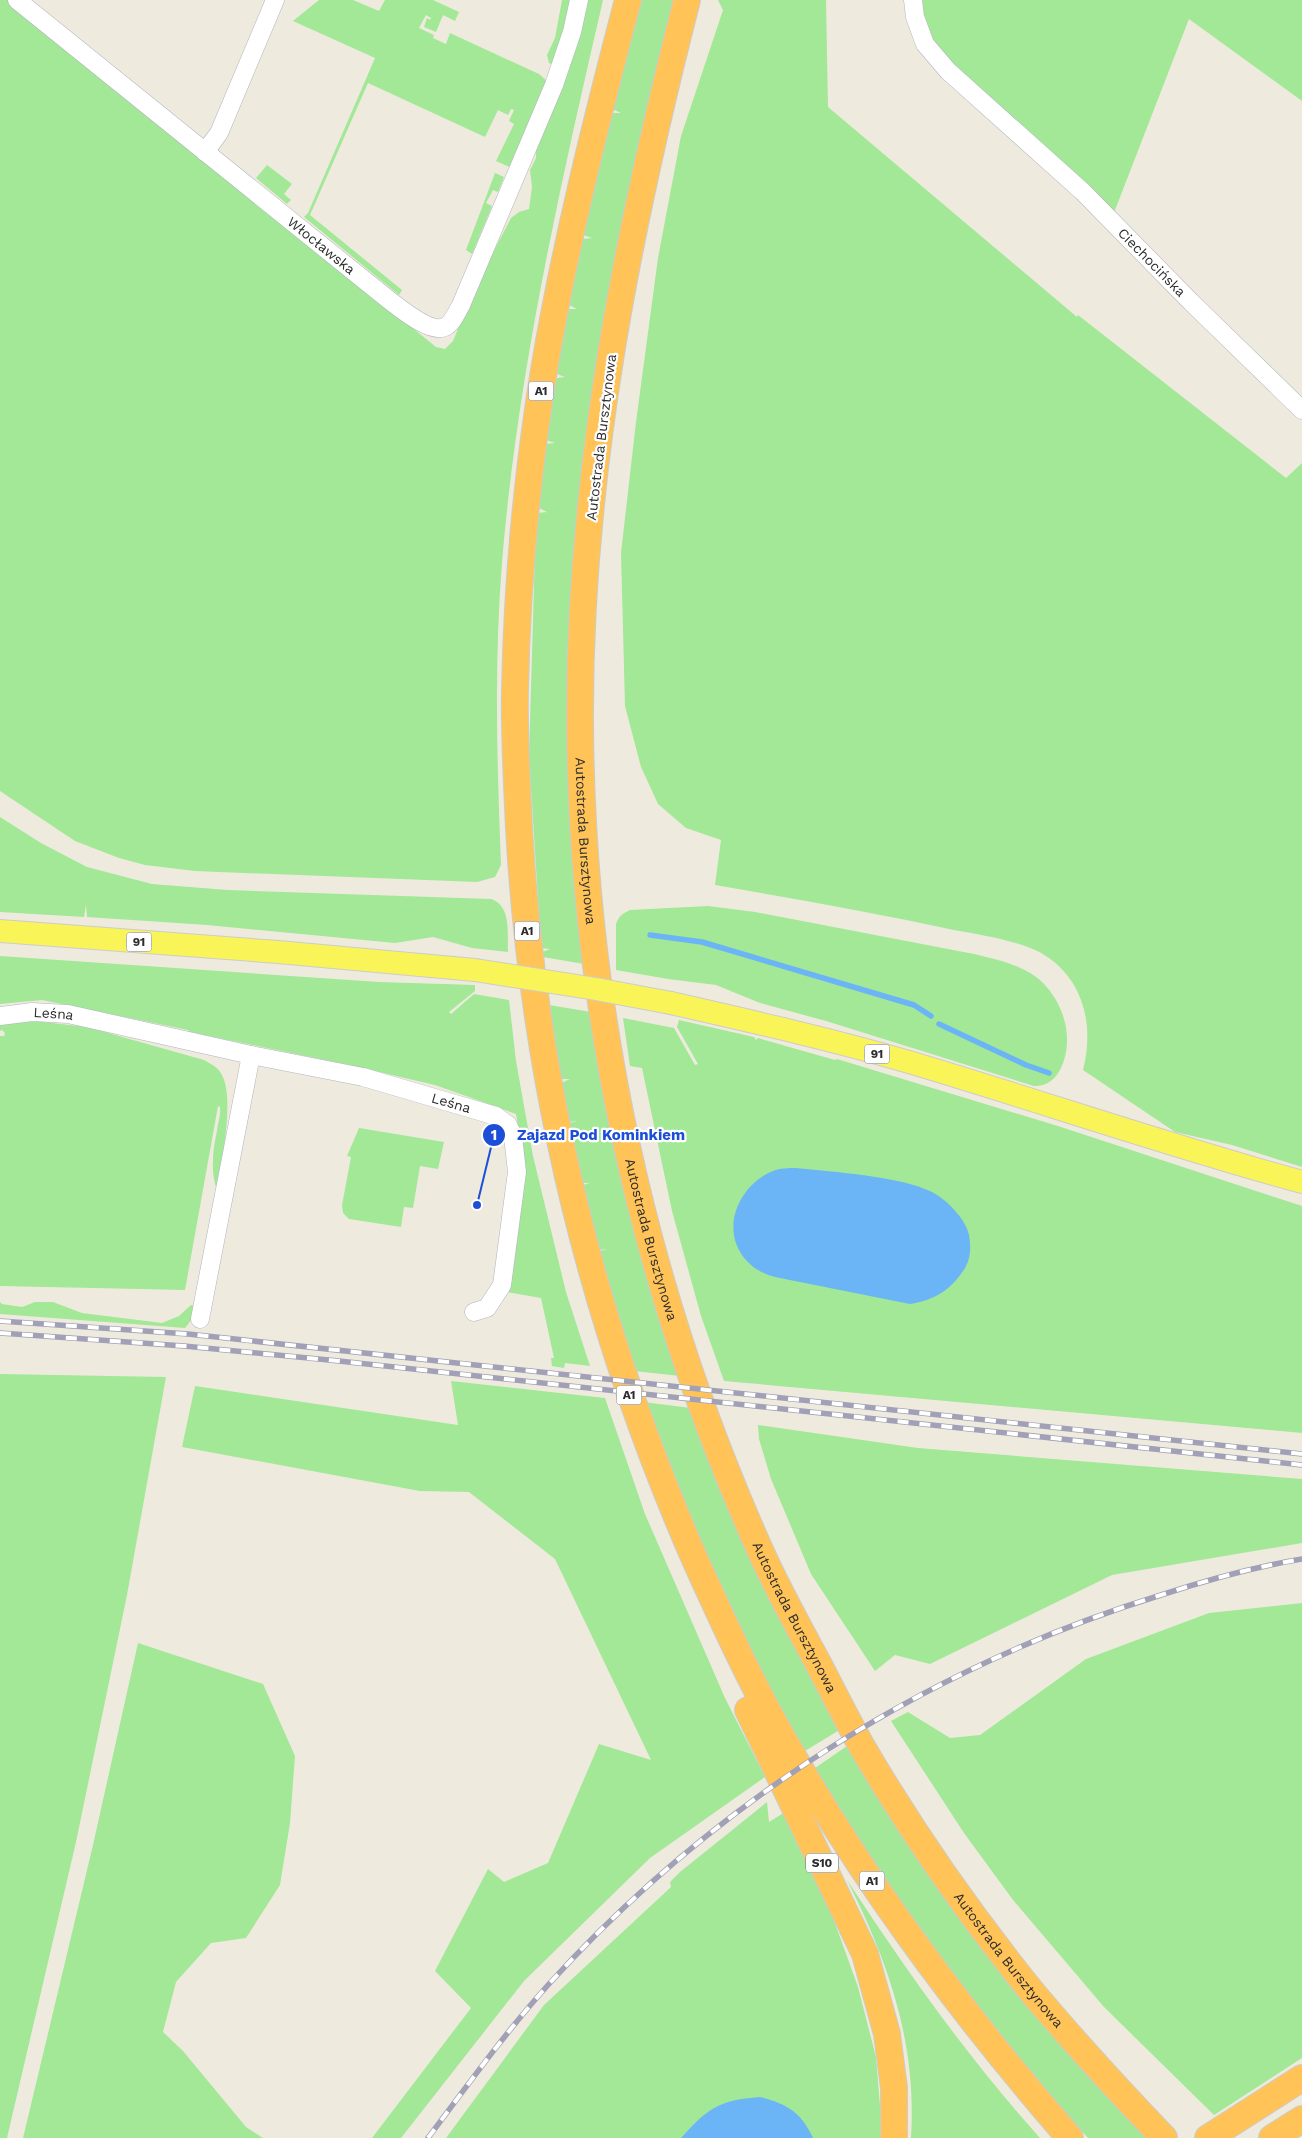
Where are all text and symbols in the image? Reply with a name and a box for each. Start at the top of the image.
street label: Włocławska [284,213,358,278]
street label: Ciechocińska [1115,225,1189,300]
street label: Autostrada Bursztynowa [583,353,619,521]
road number: A1 [528,382,554,401]
street label: Autostrada Bursztynowa [572,757,599,925]
road number: A1 [514,921,540,940]
road number: 91 [126,932,152,952]
street label: Leśna [33,1004,75,1023]
road number: 91 [864,1044,890,1064]
street label: Leśna [430,1090,473,1116]
callout: Zajazd Pod Kominkiem [482,1120,695,1150]
text: 1 [491,1126,497,1144]
text: Zajazd Pod Kominkiem [517,1126,685,1144]
street label: Autostrada Bursztynowa [622,1157,681,1323]
road number: A1 [616,1386,642,1404]
street label: Autostrada Bursztynowa [749,1539,840,1695]
road number: S10 [806,1854,838,1872]
road number: A1 [860,1872,884,1890]
street label: Autostrada Bursztynowa [951,1889,1067,2031]

